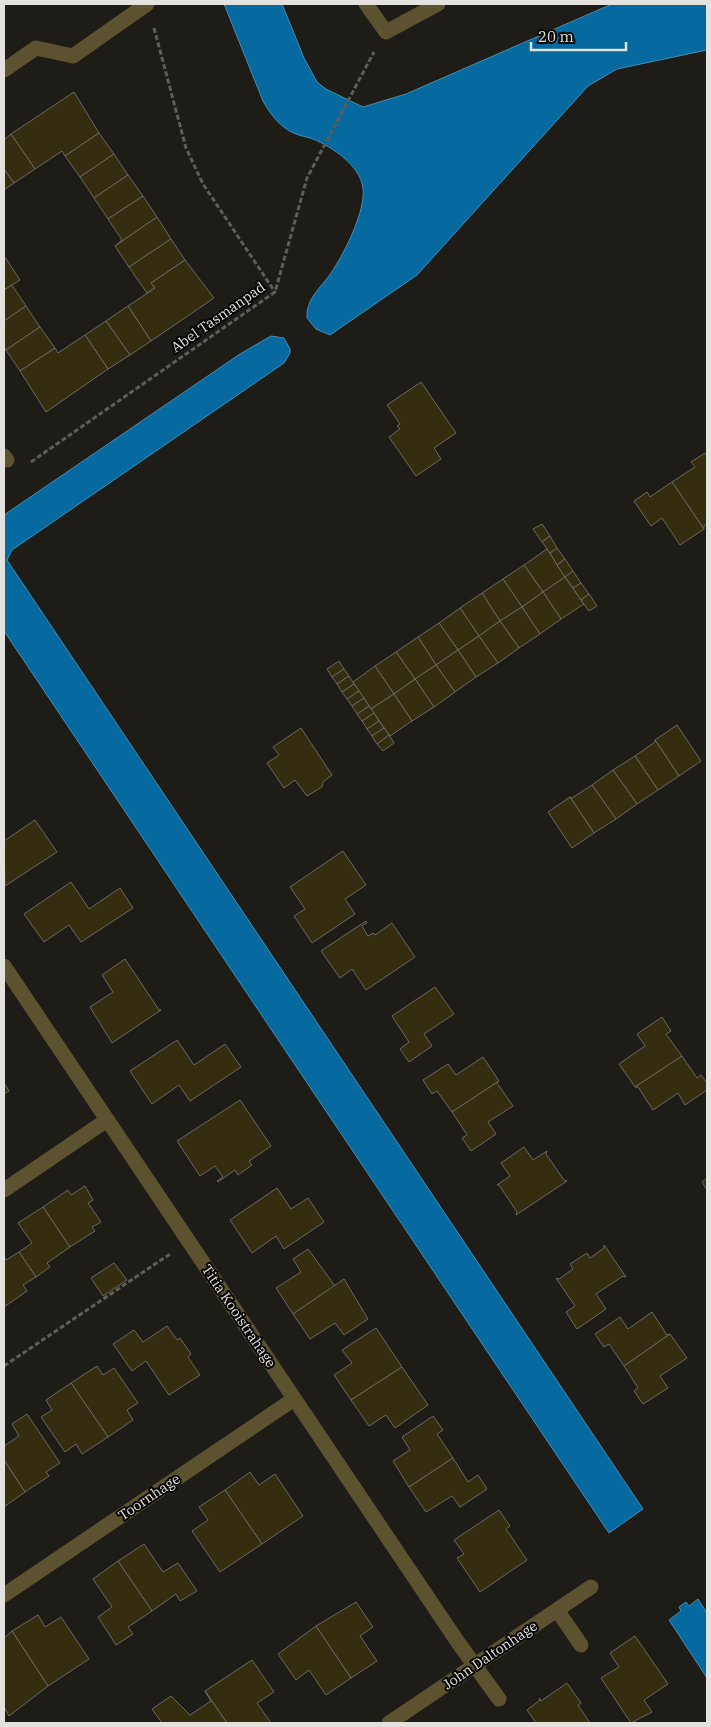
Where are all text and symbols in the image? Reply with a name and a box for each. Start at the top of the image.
scale bar [531,20,626,52]
text: 20 m [538,27,574,46]
street label: Abel Tasmanpad [167,278,269,356]
street label: Titia Kooistrahage [198,1261,280,1371]
street label: Toornhage [115,1470,183,1524]
street label: John Daltonhage [439,1617,541,1693]

